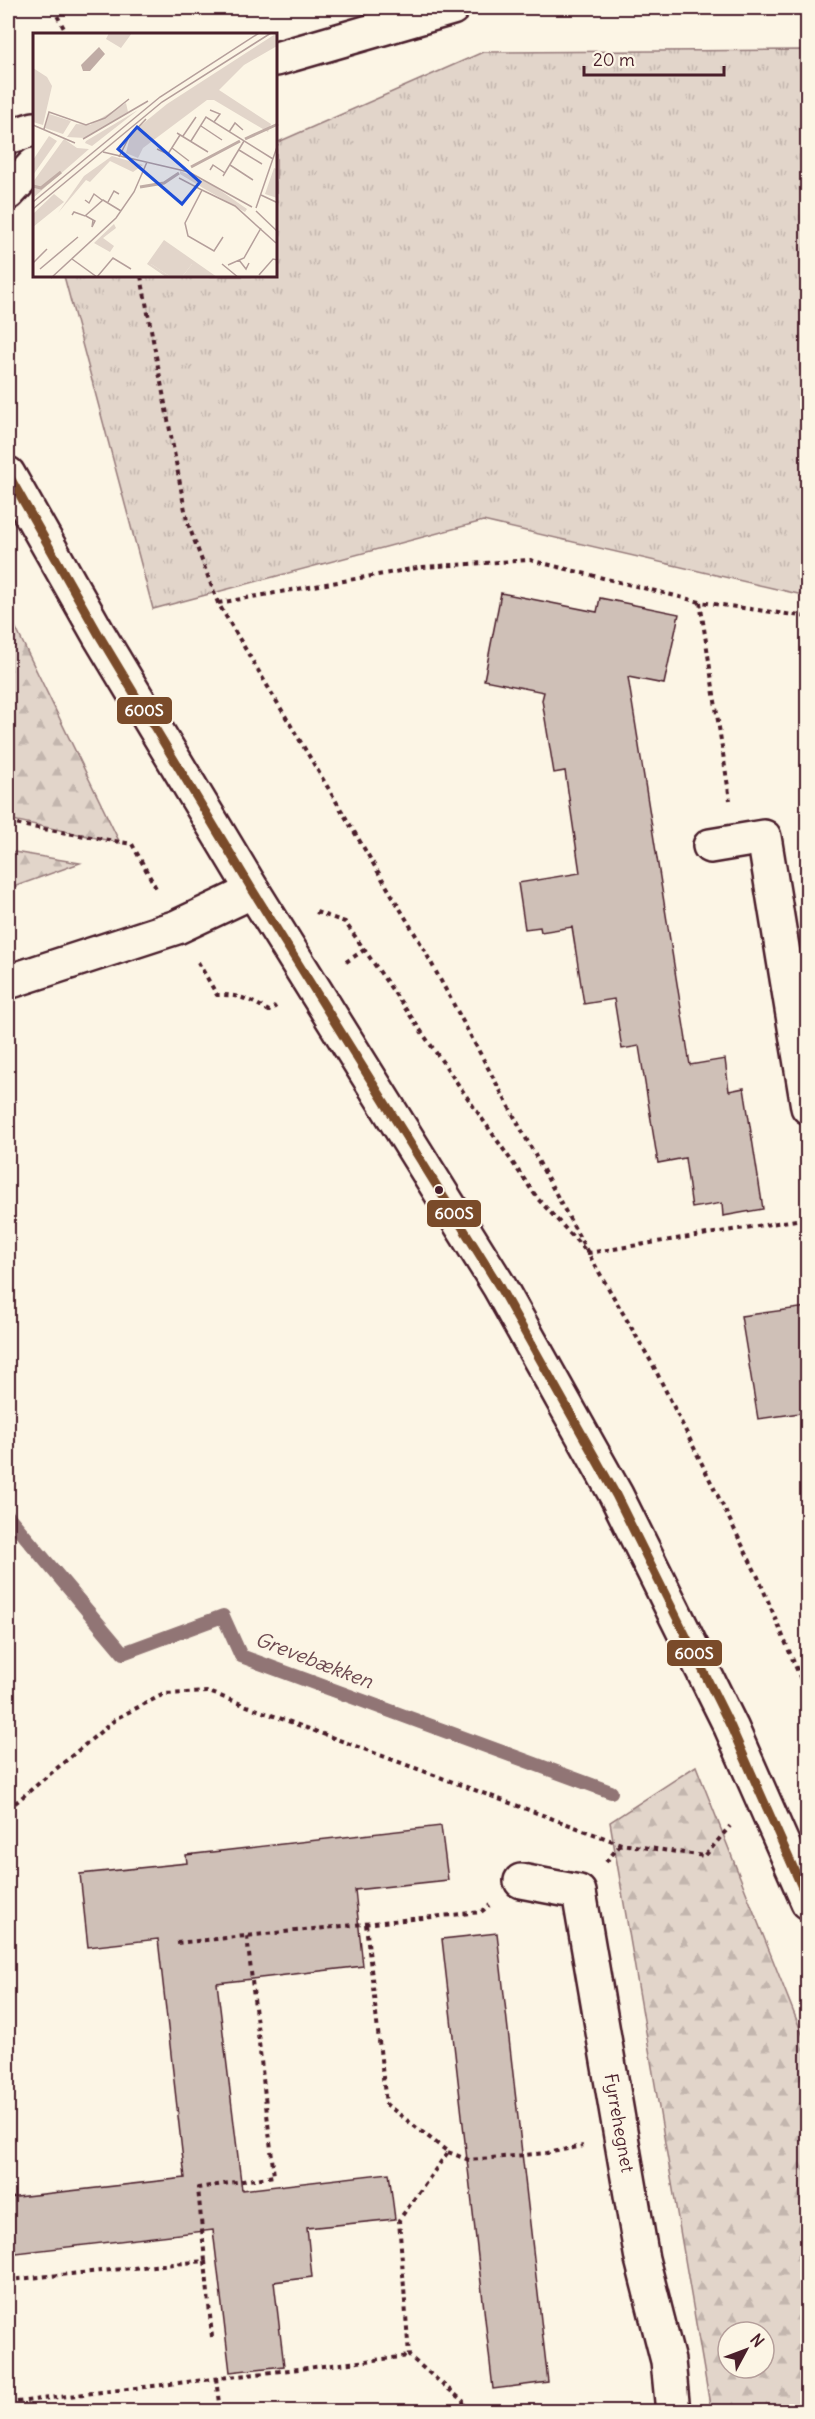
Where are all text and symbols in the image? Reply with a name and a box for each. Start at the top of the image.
inset map [33,33,278,278]
scale bar [584,39,724,77]
text: 20 m [593,48,635,71]
line badge: 600S [116,696,173,725]
text: 600S [124,700,164,720]
unlabelled marker [433,1184,445,1196]
line badge: 600S [426,1199,482,1228]
text: 600S [434,1203,474,1223]
water label: Grevebækken [252,1626,377,1694]
line badge: 600S [666,1639,723,1667]
text: 600S [674,1643,714,1663]
street label: Fyrrehegnet [599,2072,639,2174]
north arrow [716,2320,776,2380]
text: N [746,2329,768,2351]

